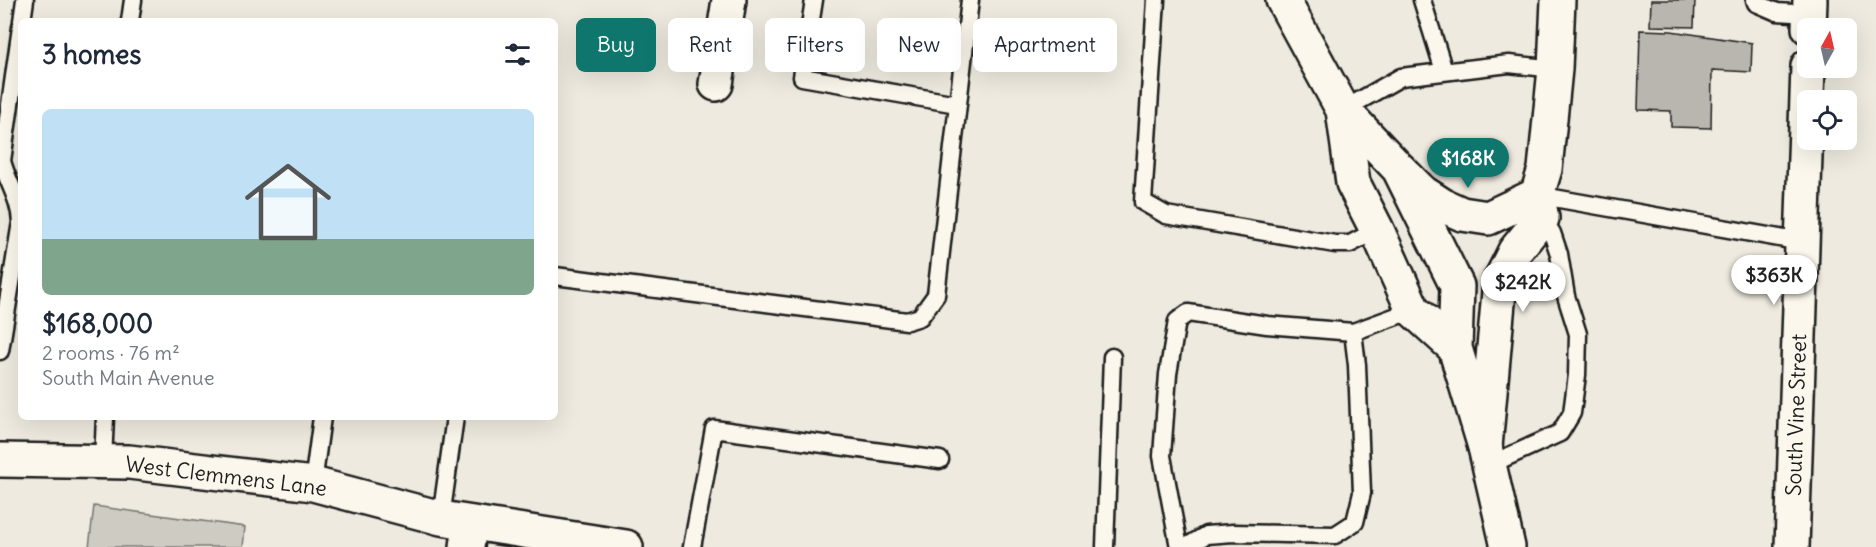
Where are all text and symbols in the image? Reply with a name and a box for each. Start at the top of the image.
chip: Buy [576,18,656,72]
chip: Rent [668,18,753,72]
chip: Filters [765,18,865,72]
chip: New [877,18,961,72]
chip: Apartment [973,18,1117,72]
north arrow [1797,18,1857,78]
map controls [1797,18,1857,150]
text: 3 homes [42,38,141,71]
icon: filters [501,38,534,71]
button: locate [1797,90,1857,150]
pin: $168K [1426,138,1510,189]
text: $168K [1441,145,1495,170]
icon: home [234,148,342,256]
pin: $363K [1732,255,1816,306]
pin: $242K [1481,262,1565,313]
text: $363K [1745,262,1803,287]
text: $242K [1495,269,1551,294]
text: $168,000 [42,307,153,340]
street label: South Vine Street [1780,333,1812,497]
text: 2 rooms · 76 m² [42,340,180,365]
text: South Main Avenue [42,365,214,390]
street label: West Clemmens Lane [124,450,328,502]

